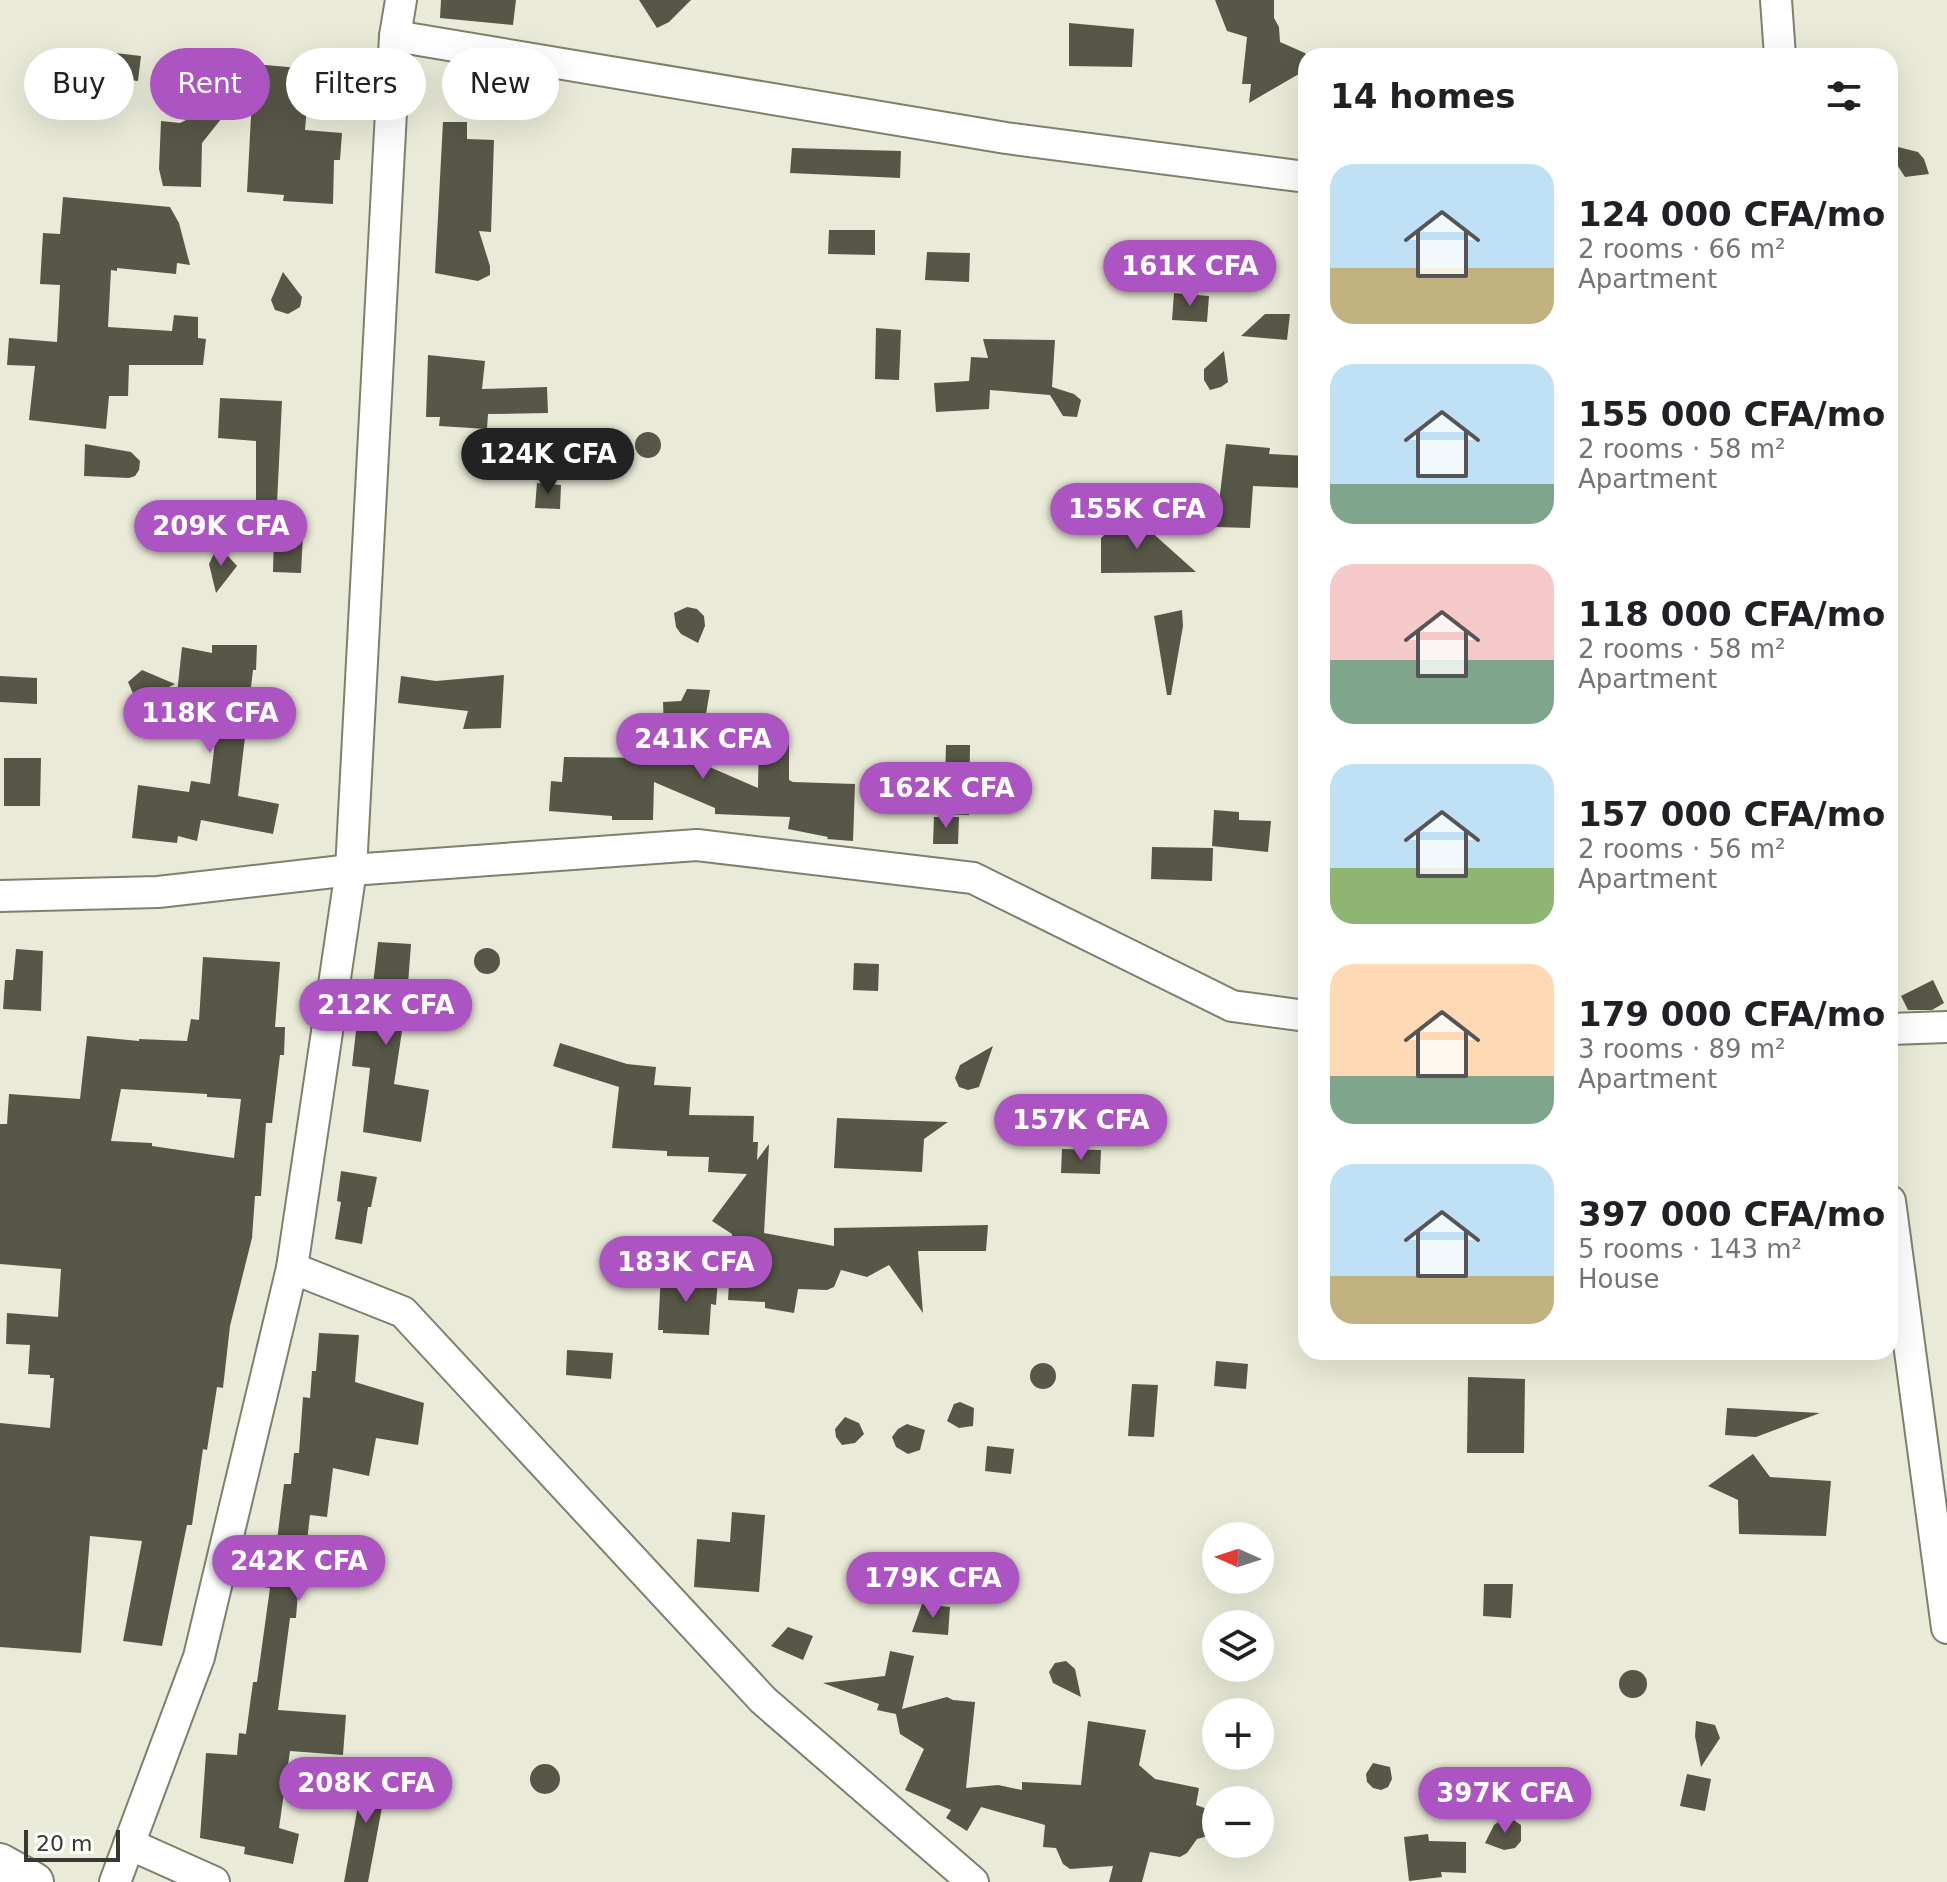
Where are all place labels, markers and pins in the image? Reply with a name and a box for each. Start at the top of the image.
pin: 161K CFA [1107,240,1273,308]
pin: 124K CFA [465,428,631,496]
pin: 155K CFA [1054,483,1220,551]
pin: 209K CFA [138,500,304,568]
pin: 118K CFA [127,687,293,755]
pin: 241K CFA [620,713,786,781]
pin: 162K CFA [863,762,1029,830]
pin: 212K CFA [303,979,469,1047]
pin: 157K CFA [998,1094,1164,1162]
pin: 183K CFA [603,1236,769,1304]
pin: 242K CFA [216,1535,382,1603]
pin: 179K CFA [850,1552,1016,1620]
pin: 208K CFA [283,1757,449,1825]
pin: 397K CFA [1422,1767,1588,1835]

